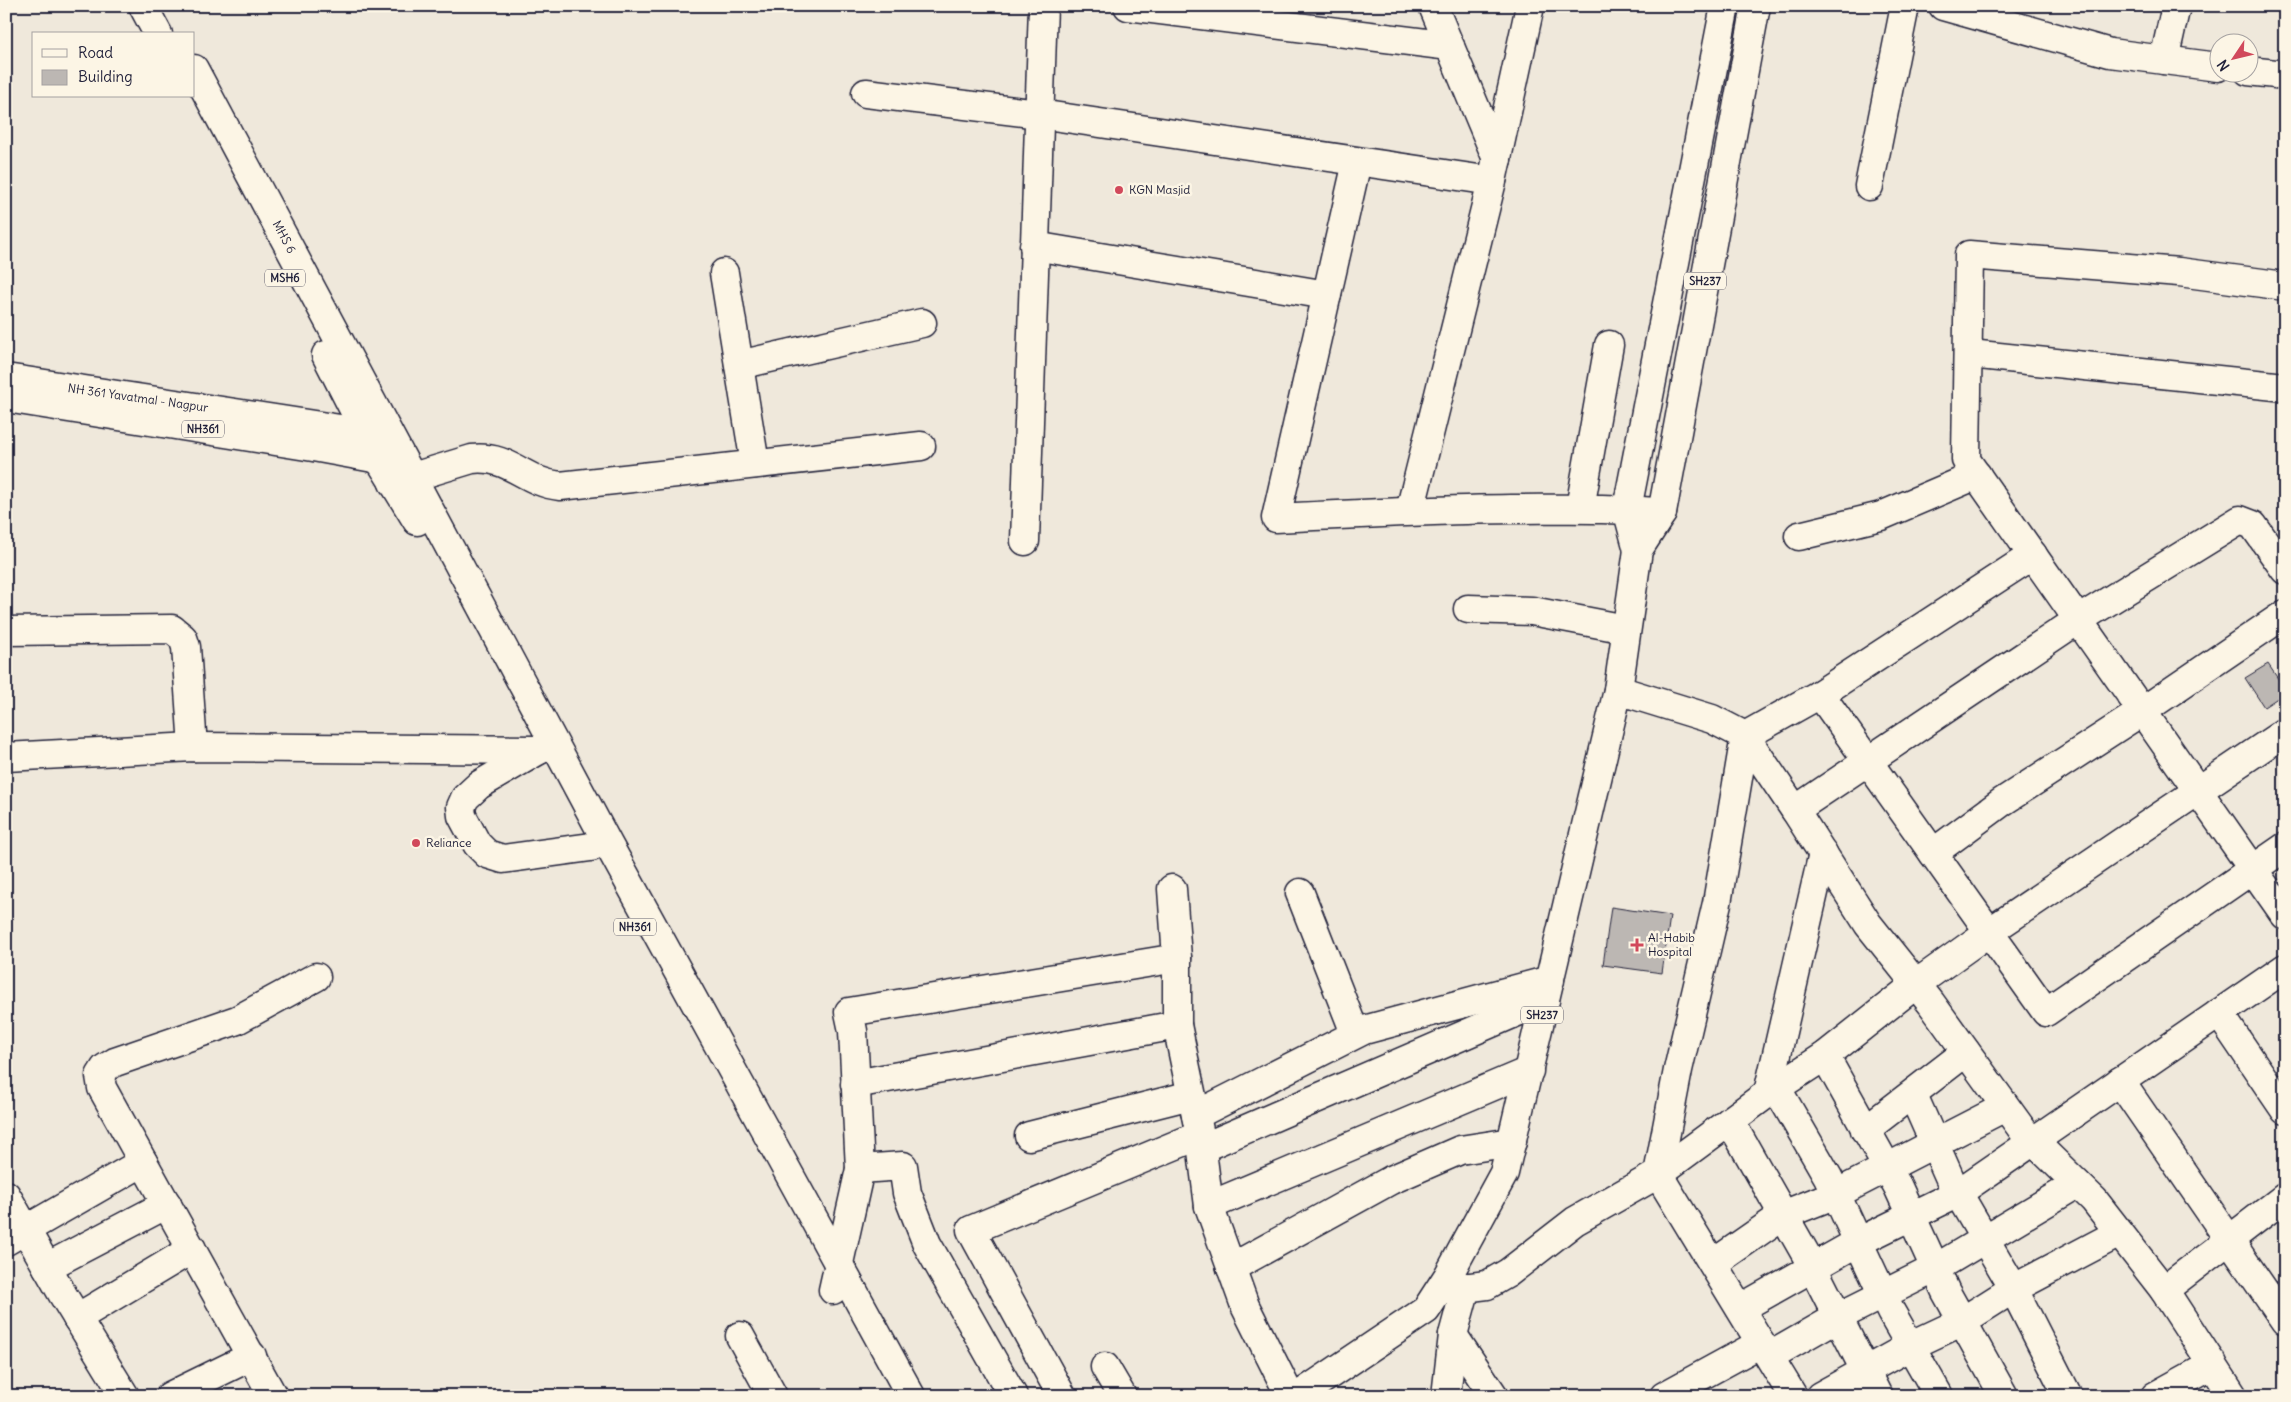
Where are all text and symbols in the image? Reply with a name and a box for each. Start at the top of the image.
legend [32,32,195,98]
north arrow [2208,32,2258,82]
text: Road [78,43,113,62]
text: N [2213,56,2234,75]
text: Building [78,67,133,86]
place label: KGN Masjid [1129,182,1190,197]
marker: KGN Masjid [1113,184,1125,196]
street label: MHS 6 [270,218,299,256]
road number: MSH6 [265,270,305,286]
road number: SH237 [1684,272,1726,290]
street label: NH 361 Yavatmal - Nagpur [67,380,209,415]
road number: NH361 [182,420,224,438]
place label: Reliance [426,835,471,850]
marker: Reliance [410,837,422,849]
road number: NH361 [614,919,656,936]
place label: Al-Habib Hospital [1648,930,1695,959]
marker: Al-Habib Hospital [1630,938,1644,952]
road number: SH237 [1521,1006,1563,1024]

